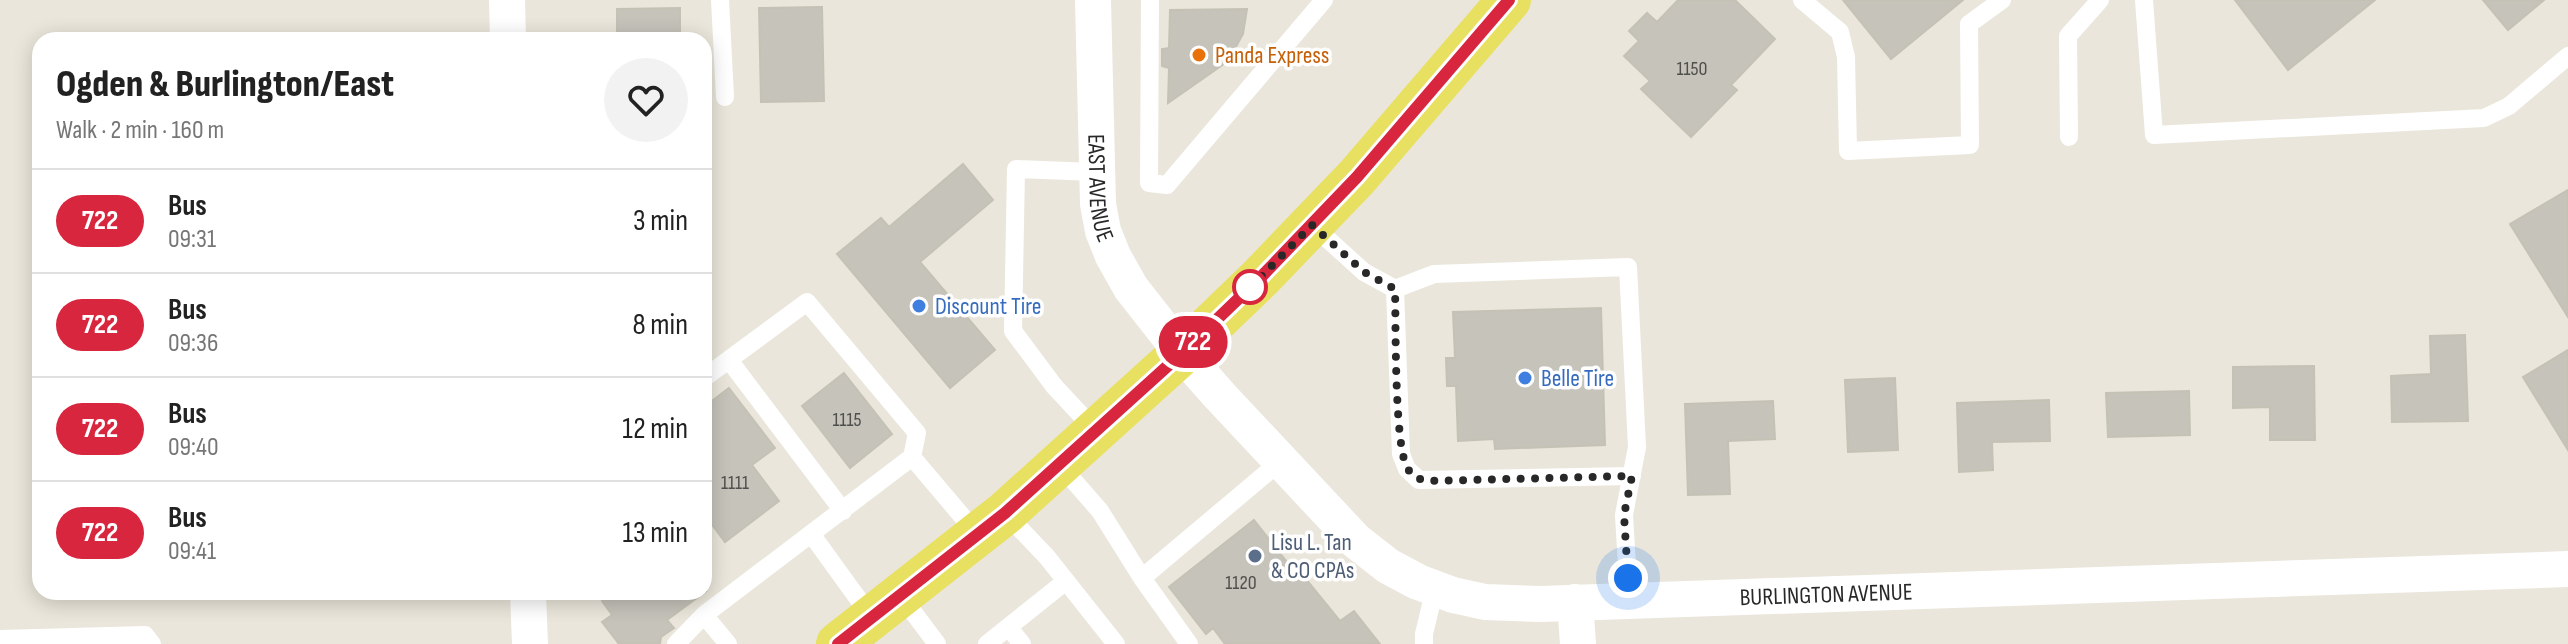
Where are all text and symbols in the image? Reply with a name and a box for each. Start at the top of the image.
place label: Panda Express [1215,41,1329,70]
marker: Panda Express [1190,46,1208,64]
house number: 1150 [1677,57,1707,81]
button: heart [604,58,688,142]
text: Ogden & Burlington/East [56,62,394,107]
text: Walk · 2 min · 160 m [56,115,224,146]
street label: EAST AVENUE [1082,134,1120,246]
text: Bus [168,188,207,224]
text: 3 min [633,203,688,239]
text: 722 [82,204,118,237]
text: 09:31 [168,224,216,255]
unlabelled marker [1233,270,1267,304]
text: Bus [168,292,207,328]
place label: Discount Tire [935,292,1041,321]
marker: Discount Tire [910,297,928,315]
text: 8 min [632,307,688,343]
text: 722 [82,308,118,341]
line badge: 722 [1147,316,1239,368]
text: 722 [1175,325,1211,358]
text: 09:36 [168,328,218,359]
place label: Belle Tire [1541,364,1614,393]
marker: Belle Tire [1516,369,1534,387]
text: Bus [168,396,207,432]
house number: 1115 [832,408,862,432]
text: 12 min [622,411,688,447]
text: 722 [82,412,118,445]
text: 09:40 [168,432,219,463]
house number: 1111 [721,471,749,495]
text: Bus [168,500,207,536]
text: 13 min [622,515,688,551]
text: 722 [82,516,118,549]
place label: Lisu L. Tan & CO CPAs [1271,528,1354,585]
text: 09:41 [168,536,216,567]
marker: Lisu L. Tan & CO CPAs [1246,547,1264,565]
your location [1608,558,1648,598]
house number: 1120 [1225,571,1257,595]
street label: BURLINGTON AVENUE [1739,577,1913,612]

